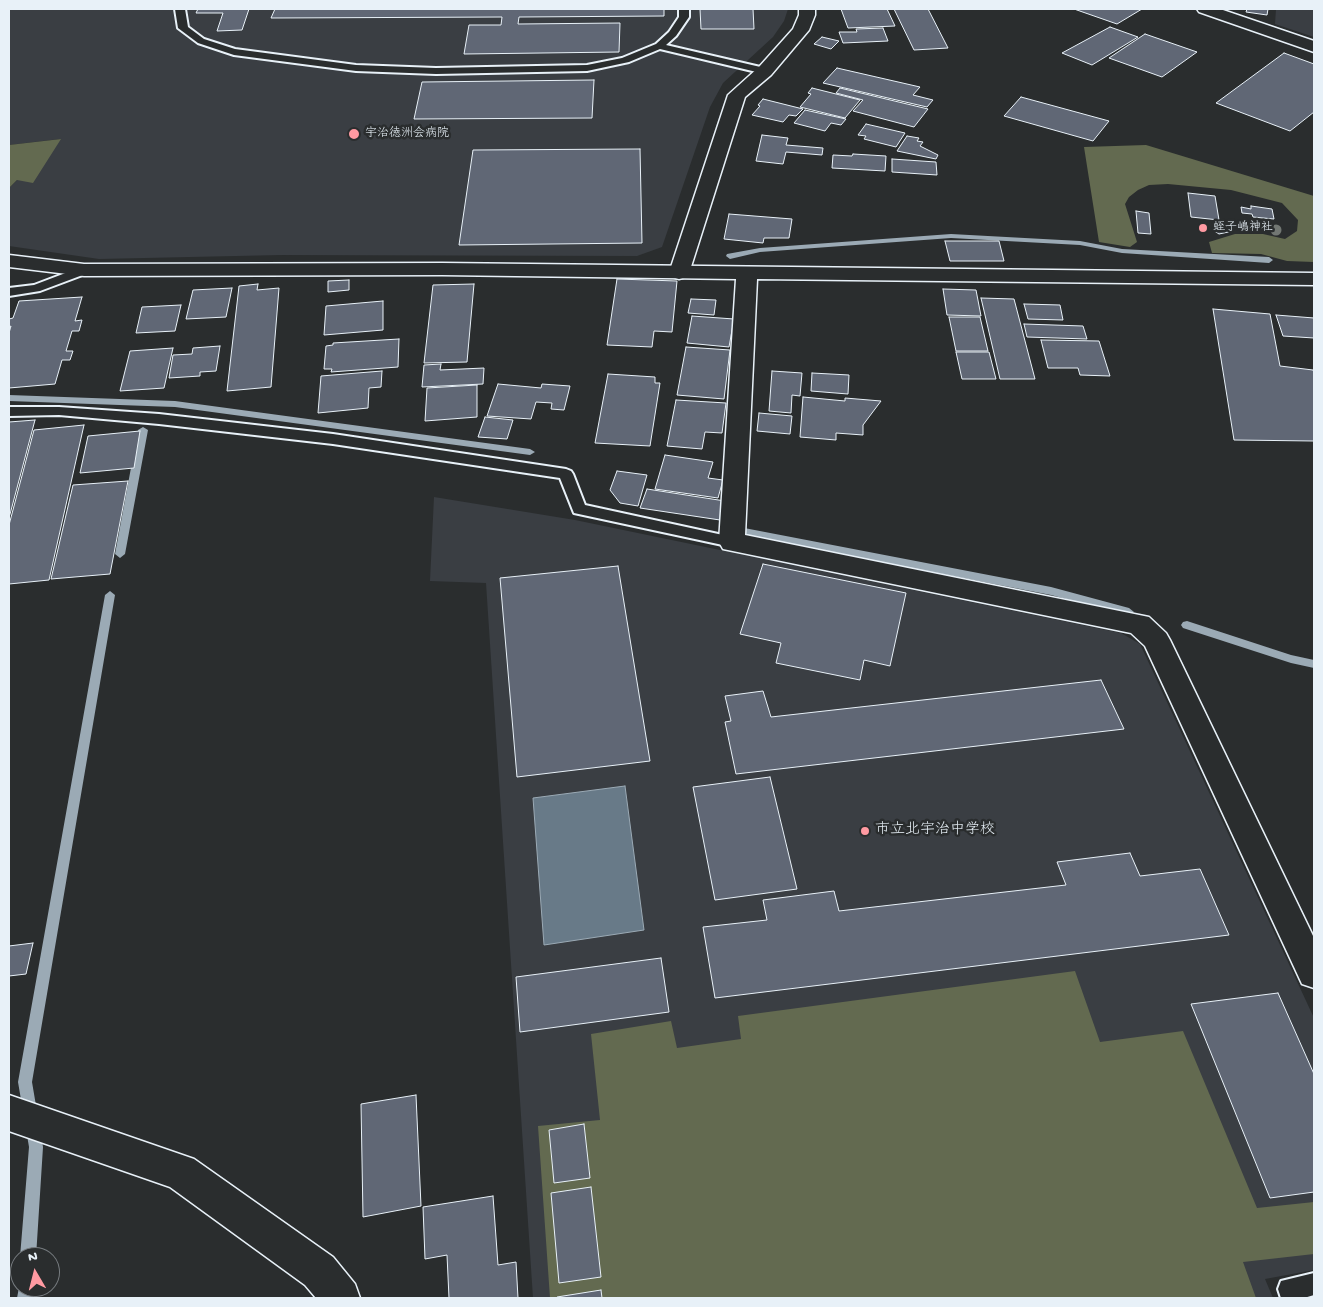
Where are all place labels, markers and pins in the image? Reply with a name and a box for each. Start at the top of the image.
marker: 宇治徳洲会病院 [347,127,361,141]
place label: 宇治徳洲会病院 [365,127,449,141]
place label: 蛭子嶋神社 [1213,221,1273,235]
marker: 蛭子嶋神社 [1197,222,1209,234]
place label: 市立北宇治中学校 [875,822,995,840]
marker: 市立北宇治中学校 [859,825,871,837]

